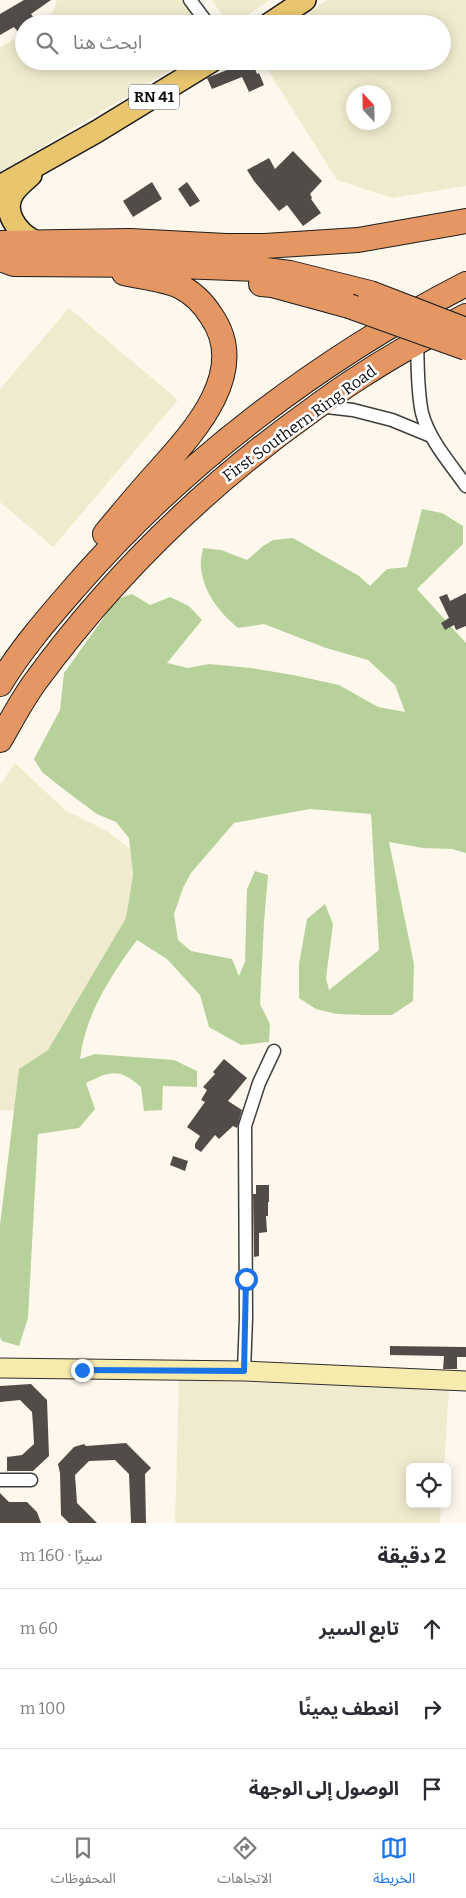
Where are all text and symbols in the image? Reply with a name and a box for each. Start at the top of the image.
search box [15,15,451,70]
icon: search [33,29,61,57]
text: ابحث هنا [73,31,142,54]
road number: RN 41 [129,84,179,110]
north arrow [346,85,391,130]
street label: First Southern Ring Road [219,361,380,485]
route start [235,1268,258,1291]
route end [71,1359,94,1382]
map controls [406,1463,451,1508]
button: locate [406,1463,451,1508]
text: 2 دقيقة [378,1543,446,1569]
text: سيرًا · 160 m [20,1546,103,1565]
icon: ahead [418,1615,446,1643]
text: تابع السير [319,1617,399,1640]
text: 60 m [20,1619,58,1638]
icon: right [418,1695,446,1723]
text: انعطف يمينًا [298,1697,399,1720]
text: 100 m [20,1699,65,1718]
icon: arrive [418,1775,446,1803]
text: الوصول إلى الوجهة [249,1777,399,1800]
tab: المحفوظات [51,1834,116,1893]
tab: الاتجاهات [217,1834,272,1893]
tab: الخريطة [373,1834,415,1893]

